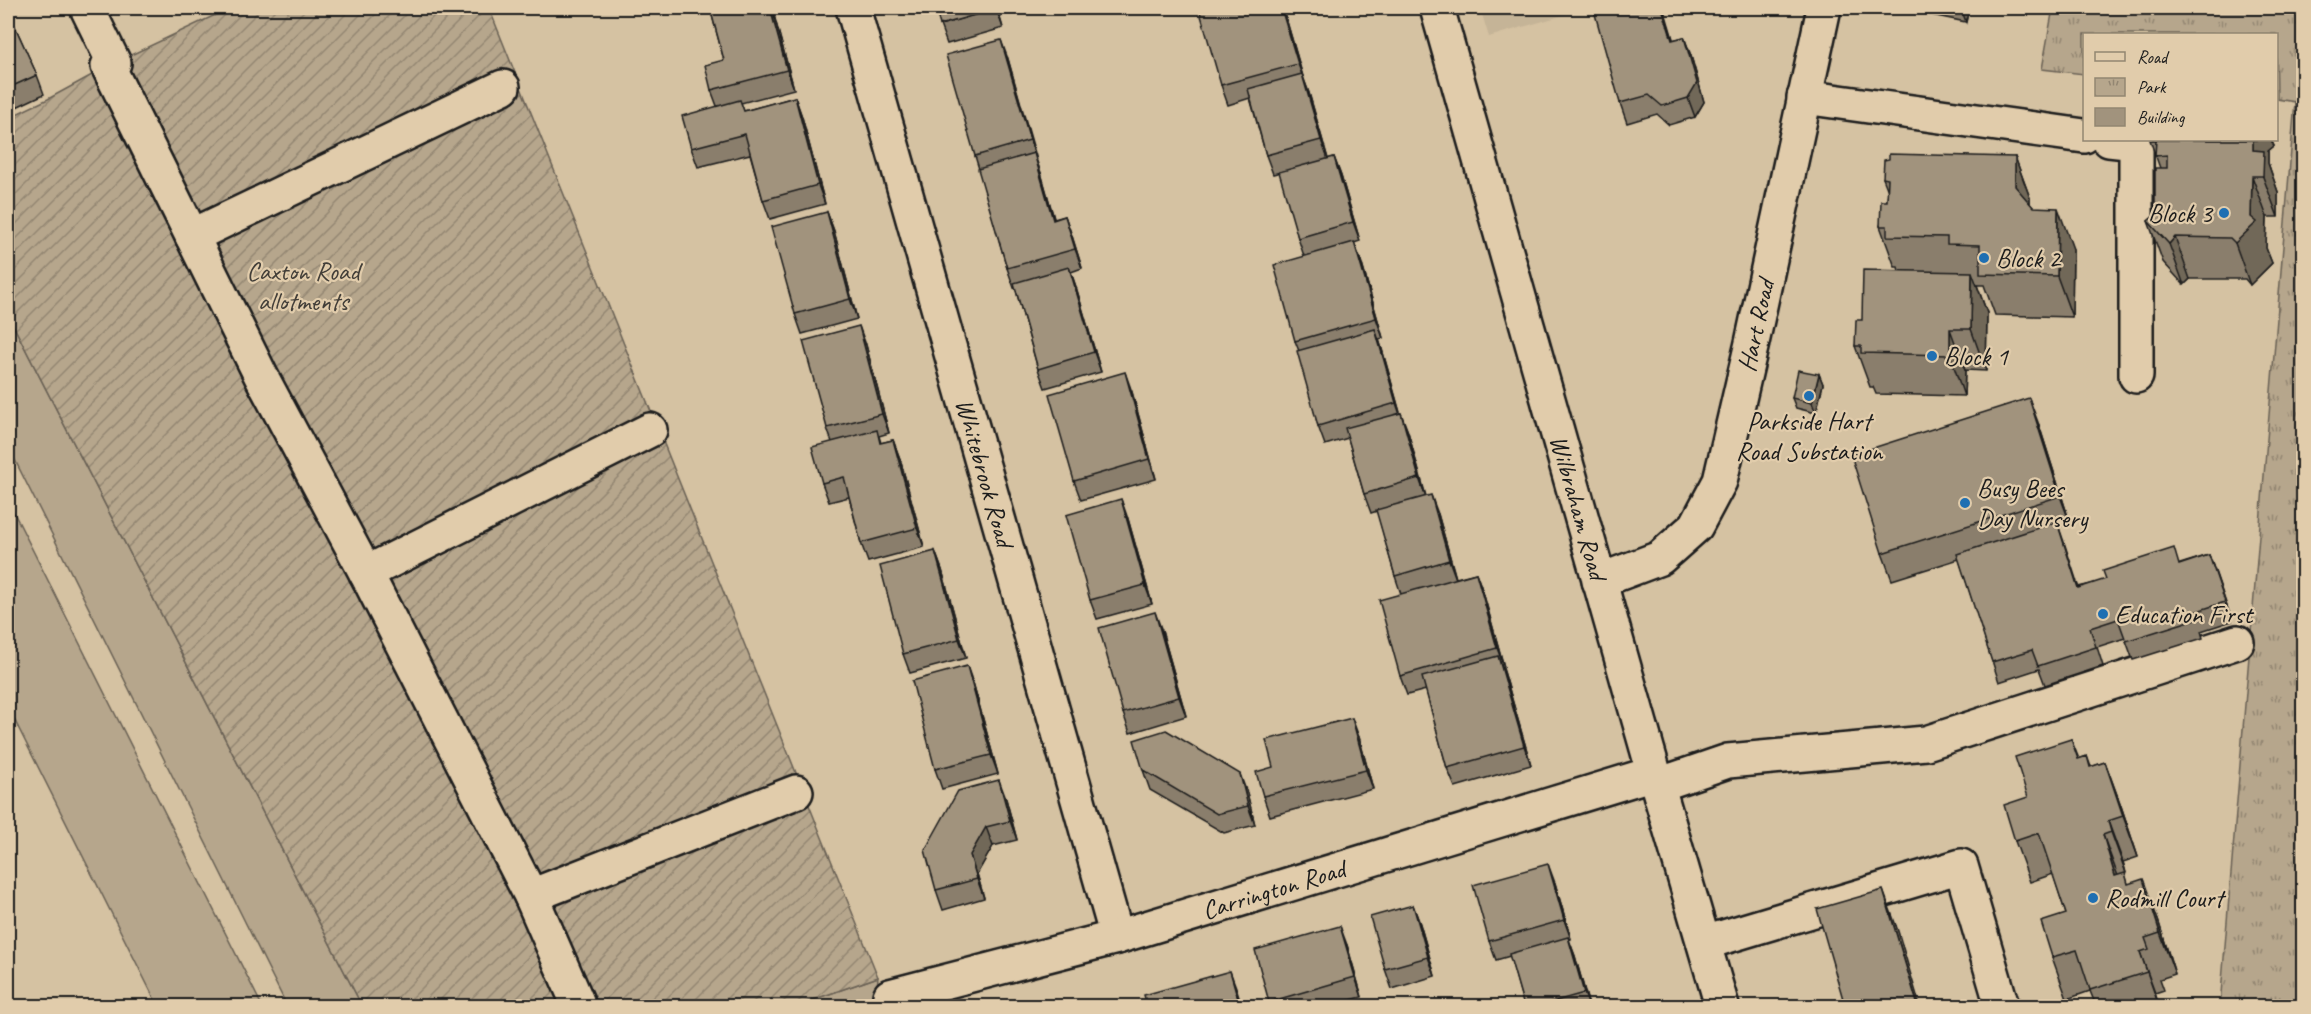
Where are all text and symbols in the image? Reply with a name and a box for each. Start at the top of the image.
legend [2083,33,2278,141]
text: Road [2137,46,2170,68]
text: Park [2137,76,2167,98]
text: Building [2137,106,2186,128]
place label: Block 3 [2148,197,2214,230]
marker: Block 3 [2217,206,2231,220]
place label: Block 2 [1996,242,2062,275]
marker: Block 2 [1977,251,1991,265]
park label: Caxton Road allotments [247,255,363,318]
street label: Hart Road [1729,273,1783,375]
place label: Block 1 [1944,340,2009,373]
marker: Block 1 [1925,349,1939,363]
marker: Parkside Hart Road Substation [1802,389,1816,403]
street label: Whitebrook Road [948,395,1023,554]
place label: Parkside Hart Road Substation [1736,405,1884,468]
street label: Wilbraham Road [1543,431,1616,587]
place label: Busy Bees Day Nursery [1977,472,2089,535]
marker: Busy Bees Day Nursery [1958,496,1972,510]
place label: Education First [2115,598,2254,631]
marker: Education First [2096,607,2110,621]
street label: Carrington Road [1198,851,1352,927]
place label: Rodmill Court [2105,882,2226,915]
marker: Rodmill Court [2086,891,2100,905]

